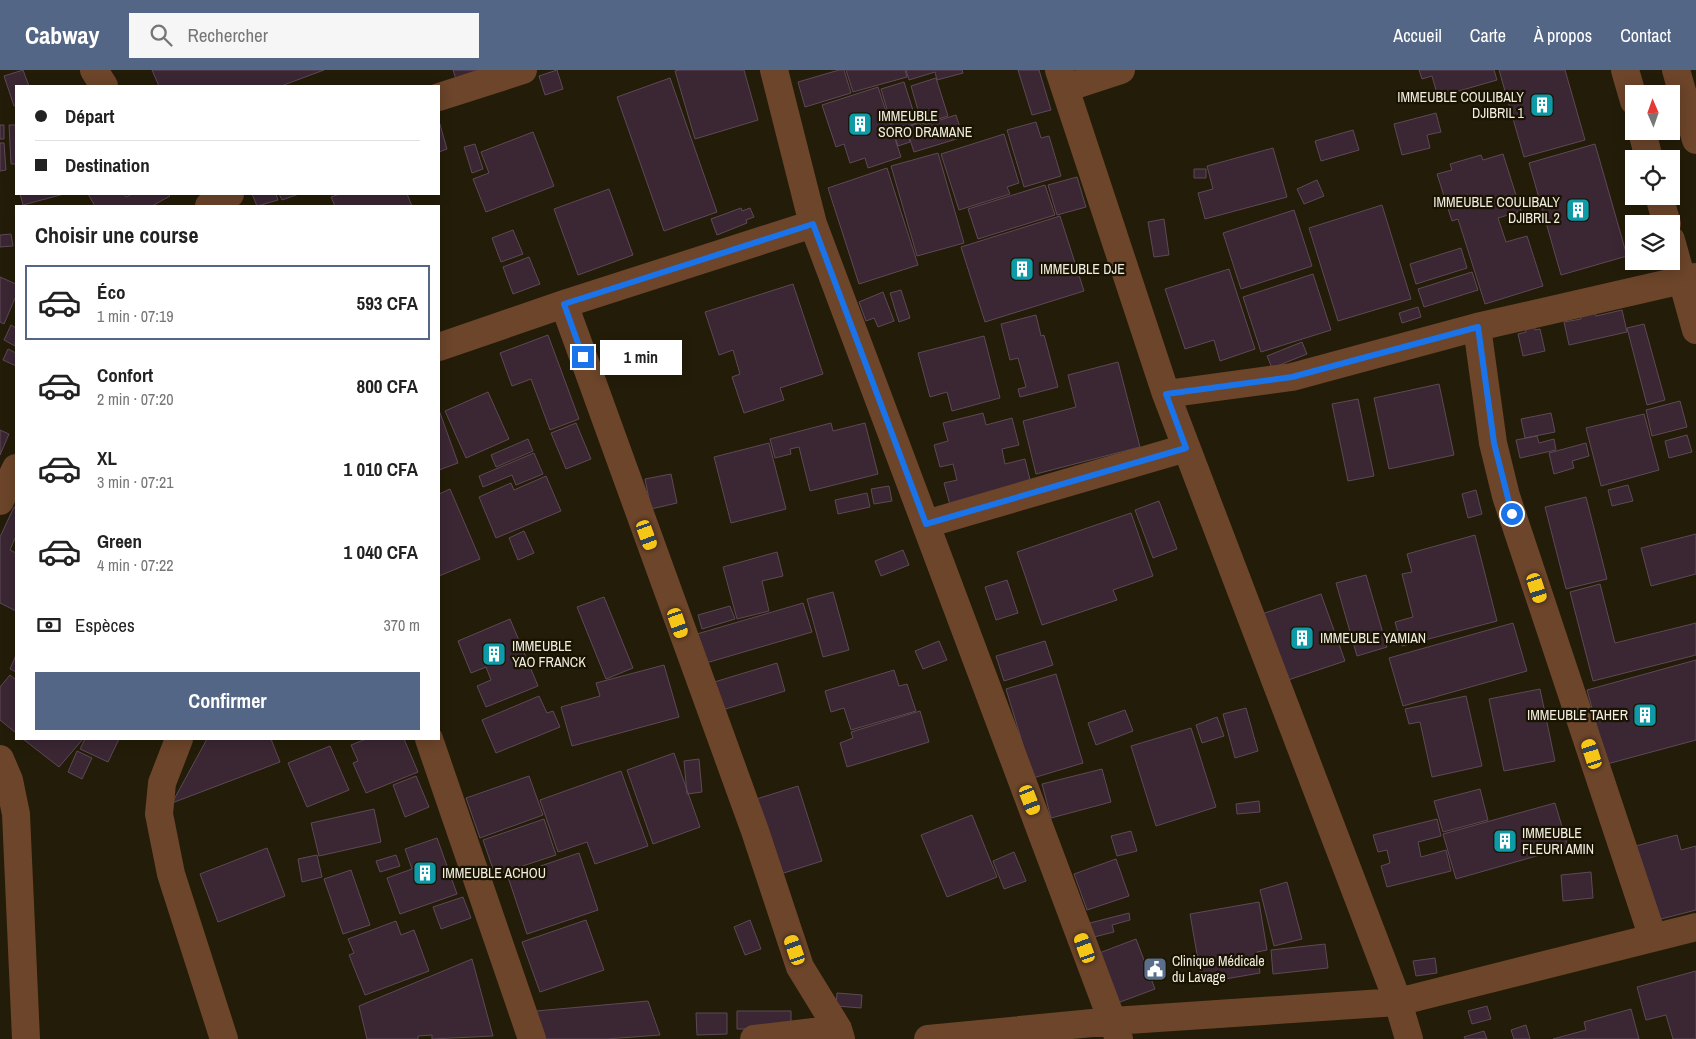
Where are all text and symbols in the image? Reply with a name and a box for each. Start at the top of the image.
search box [129,13,479,58]
text: Cabway [25,19,99,51]
icon: search [147,21,175,49]
text: Rechercher [187,22,268,48]
text: Accueil [1393,23,1442,48]
text: Carte [1470,23,1506,48]
text: À propos [1534,23,1592,48]
text: Contact [1620,23,1671,48]
north arrow [1625,85,1680,140]
map controls [1625,85,1680,270]
place label: IMMEUBLE COULIBALY DJIBRIL 1 [1397,88,1525,122]
building icon: IMMEUBLE COULIBALY DJIBRIL 1 [1529,92,1555,118]
text: Départ [65,103,114,129]
place label: IMMEUBLE SORO DRAMANE [878,107,972,141]
building icon: IMMEUBLE SORO DRAMANE [847,111,873,137]
button: locate [1625,150,1680,205]
text: Destination [65,152,150,178]
place label: IMMEUBLE COULIBALY DJIBRIL 2 [1433,193,1560,227]
building icon: IMMEUBLE COULIBALY DJIBRIL 2 [1565,197,1591,223]
button: layers [1625,215,1680,270]
text: Choisir une course [35,220,198,250]
building icon: IMMEUBLE DJE [1009,256,1035,282]
place label: IMMEUBLE DJE [1040,260,1125,278]
text: Éco [97,279,126,305]
icon: car [37,280,82,325]
text: 593 CFA [357,290,418,316]
text: 1 min · 07:19 [97,305,174,327]
callout: 1 min [600,340,683,374]
route end [572,346,594,368]
text: 1 min [624,346,658,368]
text: Confort [97,362,153,388]
icon: car [37,363,82,408]
text: 800 CFA [357,373,418,399]
text: 2 min · 07:20 [97,388,174,410]
text: XL [97,445,117,471]
icon: car [37,446,82,491]
text: 1 010 CFA [344,456,418,482]
text: 3 min · 07:21 [97,471,174,493]
route start [1501,503,1523,525]
car [634,518,659,552]
text: Green [97,528,142,554]
icon: car [37,529,82,574]
text: 1 040 CFA [344,539,418,565]
text: 4 min · 07:22 [97,554,174,576]
car [1525,571,1548,605]
car [666,606,689,640]
icon: cash [35,611,63,639]
text: Espèces [75,612,135,638]
text: 370 m [384,614,420,636]
building icon: IMMEUBLE YAMIAN [1289,625,1315,651]
place label: IMMEUBLE YAMIAN [1320,629,1426,647]
place label: IMMEUBLE YAO FRANCK [512,637,586,671]
building icon: IMMEUBLE YAO FRANCK [481,641,507,667]
button: Confirmer [35,672,420,730]
building icon: IMMEUBLE TAHER [1632,702,1658,728]
place label: IMMEUBLE TAHER [1527,706,1628,724]
car [1580,737,1603,771]
car [1017,783,1042,817]
place label: IMMEUBLE FLEURI AMIN [1522,824,1594,858]
building icon: IMMEUBLE FLEURI AMIN [1492,828,1518,854]
building icon: IMMEUBLE ACHOU [412,860,438,886]
place label: IMMEUBLE ACHOU [442,864,546,882]
car [1072,931,1097,965]
car [783,933,806,967]
place label: Clinique Médicale du Lavage [1172,952,1265,986]
public building icon: Clinique Médicale du Lavage [1142,956,1168,982]

